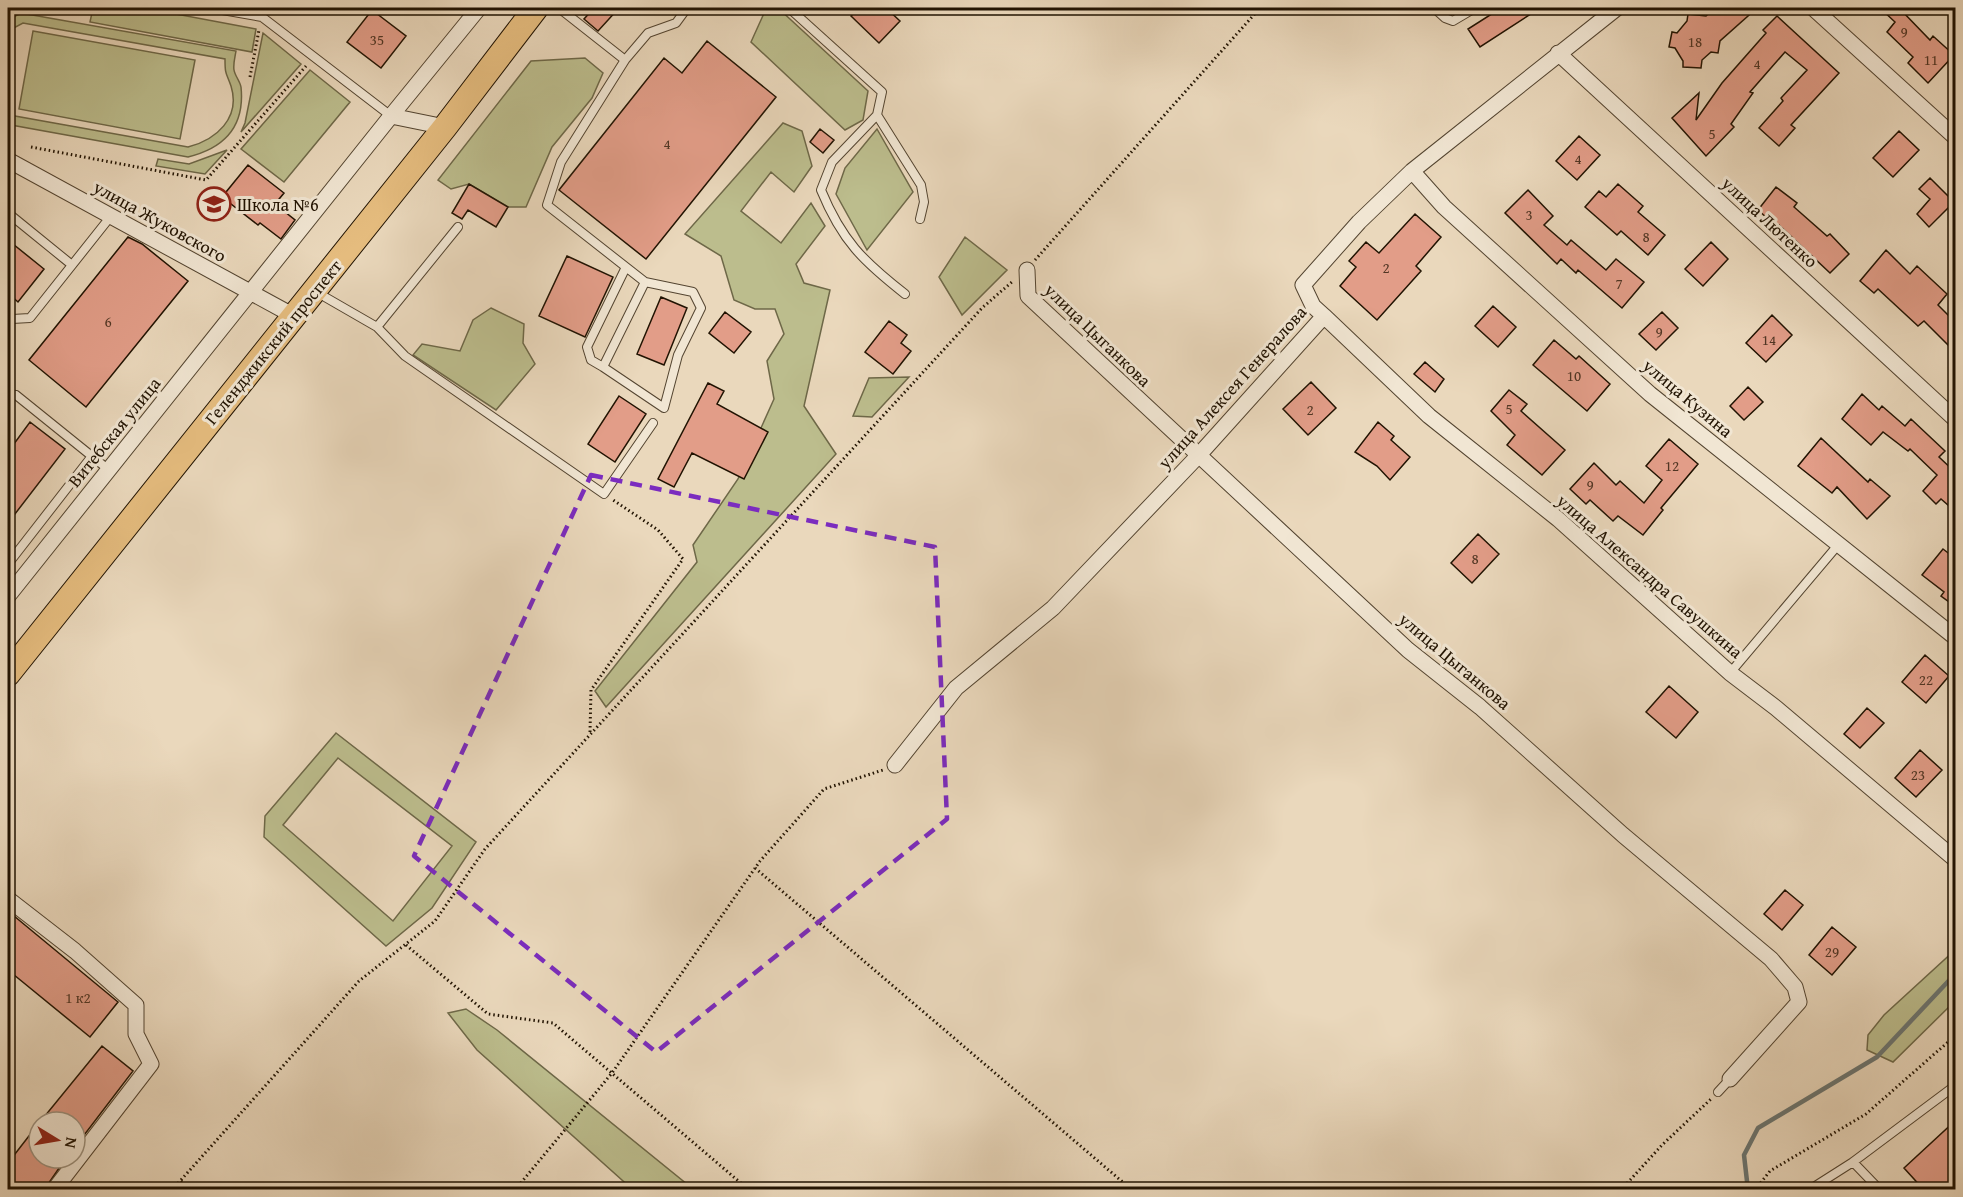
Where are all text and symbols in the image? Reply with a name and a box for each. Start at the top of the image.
house number: 9 [1900,21,1908,42]
house number: 35 [370,29,384,50]
house number: 18 [1688,31,1702,52]
house number: 11 [1924,49,1938,70]
house number: 4 [1753,53,1761,74]
house number: 5 [1708,123,1716,144]
house number: 4 [663,133,671,154]
house number: 4 [1574,148,1582,169]
street label: улица Лютенко [1715,169,1824,274]
street label: улица Жуковского [88,173,231,269]
school or university icon: Школа №6 [196,186,232,222]
place label: Школа №6 [237,191,319,218]
house number: 3 [1525,204,1533,225]
house number: 8 [1642,226,1650,247]
street label: Геленджикский проспект [198,253,348,430]
house number: 2 [1382,257,1390,278]
house number: 7 [1615,273,1623,294]
street label: улица Цыганкова [1038,276,1158,393]
street label: улица Алексея Генералова [1151,299,1313,475]
house number: 6 [104,311,112,332]
house number: 9 [1655,321,1663,342]
house number: 14 [1762,329,1776,350]
street label: улица Кузина [1636,352,1739,444]
house number: 10 [1567,365,1581,386]
street label: Витебская улица [61,371,167,493]
house number: 5 [1505,398,1513,419]
house number: 2 [1306,399,1314,420]
house number: 12 [1665,455,1679,476]
house number: 9 [1586,474,1594,495]
street label: улица Александра Савушкина [1550,487,1749,665]
house number: 8 [1471,548,1479,569]
street label: улица Цыганкова [1392,605,1517,716]
house number: 22 [1919,669,1933,690]
house number: 23 [1911,764,1925,785]
house number: 29 [1825,941,1839,962]
house number: 1 к2 [65,987,91,1008]
north arrow [27,1110,87,1170]
text: N [59,1135,85,1151]

